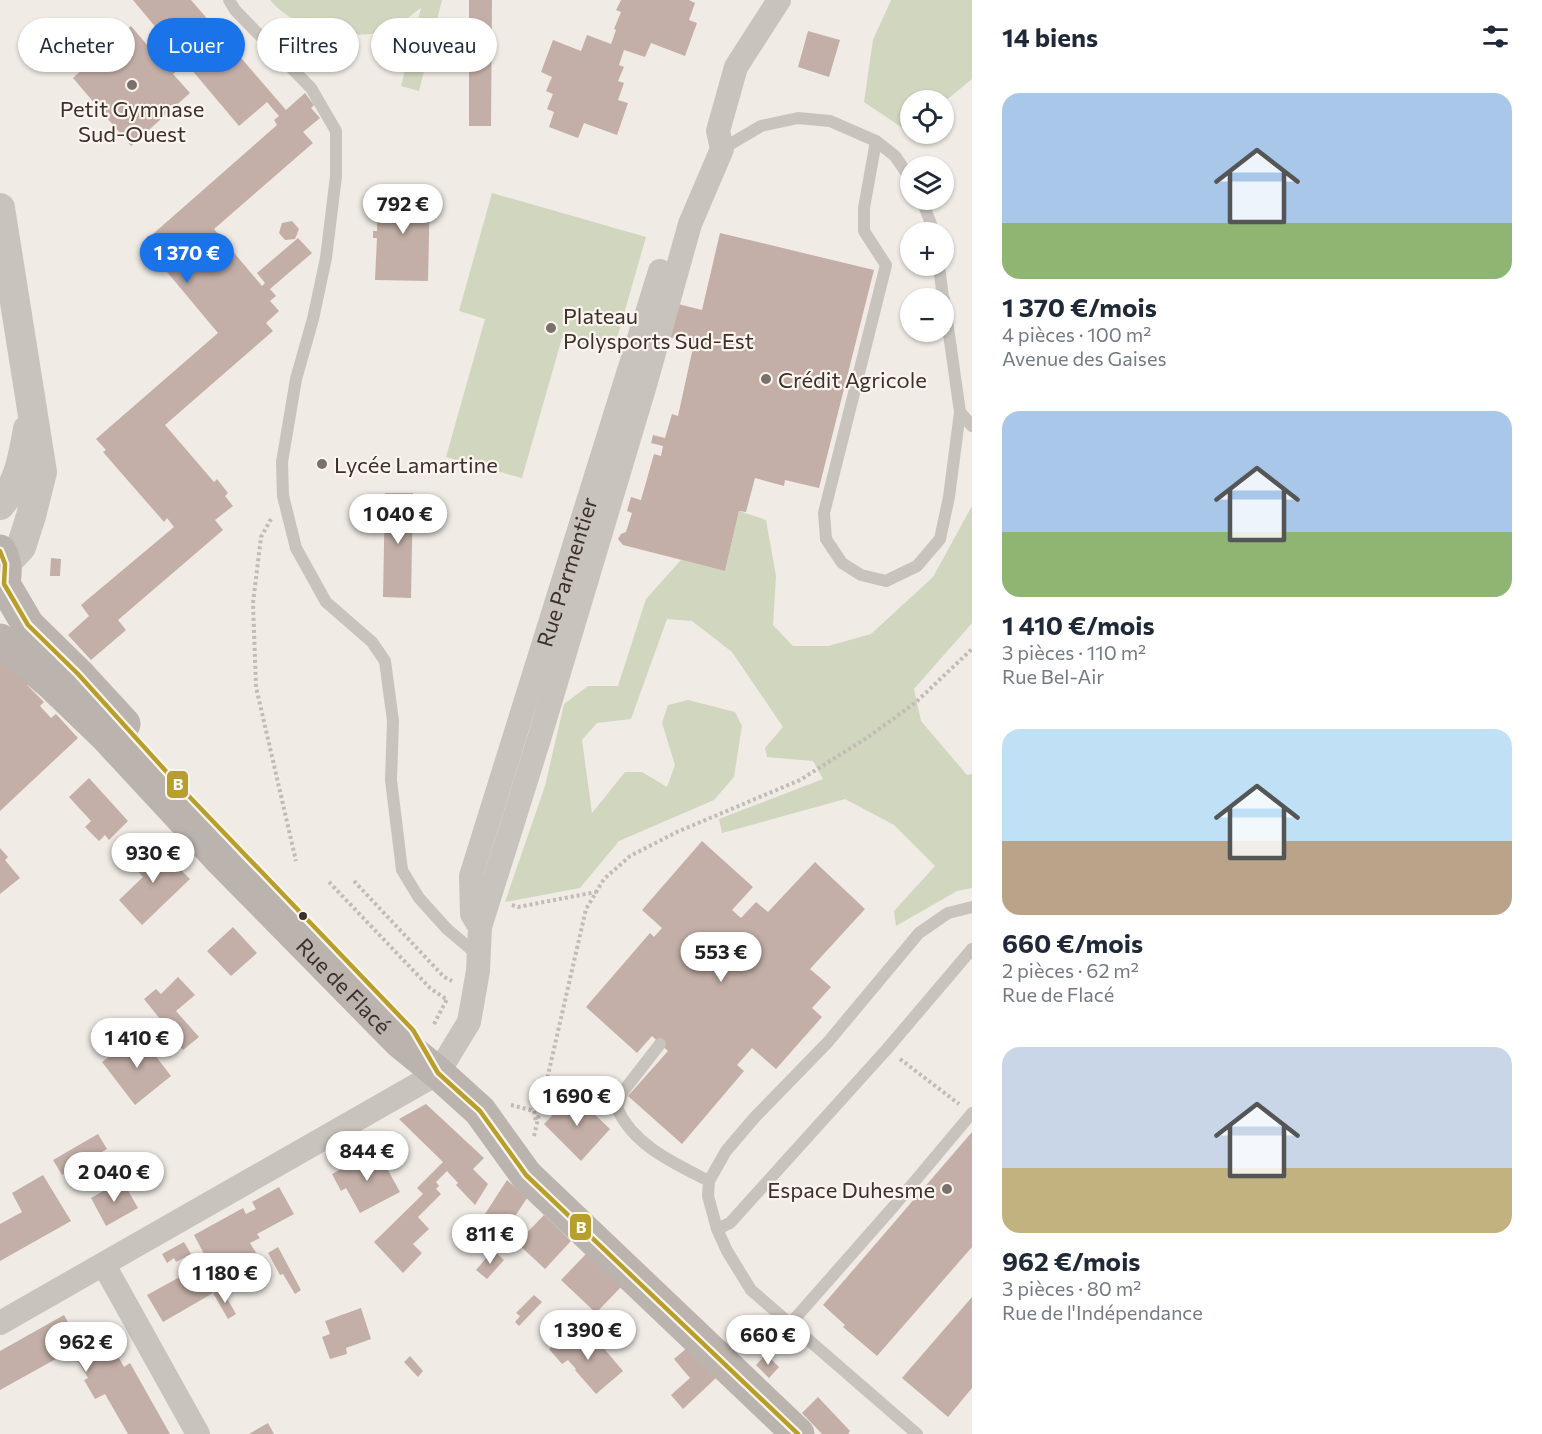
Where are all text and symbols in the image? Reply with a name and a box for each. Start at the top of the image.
chip: Acheter [18,18,135,72]
chip: Louer [147,18,245,72]
chip: Filtres [257,18,359,72]
chip: Nouveau [371,18,497,72]
icon: filters [1479,20,1512,53]
text: 14 biens [1002,21,1098,52]
marker: Petit Gymnase Sud-Ouest [125,78,139,92]
map controls [900,90,954,342]
button: locate [900,90,954,144]
place label: Petit Gymnase Sud-Ouest [60,95,204,147]
icon: home [1203,132,1311,240]
button: layers [900,156,954,210]
pin: 792 € [361,184,445,235]
text: 792 € [377,191,429,215]
button: + [900,222,954,276]
pin: 1 370 € [132,233,242,284]
text: 1 370 € [154,240,220,264]
button: − [900,288,954,342]
text: 1 370 €/mois [1002,291,1157,322]
place label: Plateau Polysports Sud-Est [563,302,754,354]
marker: Plateau Polysports Sud-Est [544,321,558,335]
text: 4 pièces · 100 m² [1002,322,1151,346]
text: Avenue des Gaises [1002,346,1167,370]
place label: Crédit Agricole [778,366,927,393]
marker: Crédit Agricole [759,372,773,386]
icon: home [1203,450,1311,558]
place label: Lycée Lamartine [334,451,498,478]
marker: Lycée Lamartine [315,457,329,471]
street label: Rue Parmentier [530,493,602,650]
pin: 1 040 € [343,494,453,545]
text: 1 040 € [363,501,433,525]
text: 1 410 €/mois [1002,609,1155,640]
text: 3 pièces · 110 m² [1002,640,1146,664]
text: Rue Bel-Air [1002,664,1104,688]
icon: home [1203,768,1311,876]
line badge: B [166,770,189,799]
text: B [173,774,184,793]
pin: 930 € [111,833,195,884]
text: 930 € [125,840,181,864]
unlabelled marker [297,910,309,922]
text: 660 €/mois [1002,927,1143,958]
street label: Rue de Flacé [291,932,397,1039]
pin: 553 € [679,932,763,983]
text: 553 € [695,939,747,963]
text: 2 pièces · 62 m² [1002,958,1139,982]
text: Rue de Flacé [1002,982,1114,1006]
pin: 1 410 € [82,1018,192,1069]
text: 1 410 € [105,1025,169,1049]
pin: 1 690 € [522,1076,632,1127]
text: 1 690 € [543,1083,611,1107]
icon: home [1203,1086,1311,1194]
pin: 844 € [325,1131,409,1182]
text: 844 € [340,1138,394,1162]
pin: 2 040 € [59,1152,169,1203]
text: 2 040 € [78,1159,150,1183]
place label: Espace Duhesme [767,1176,935,1203]
marker: Espace Duhesme [940,1182,954,1196]
line badge: B [569,1213,592,1241]
pin: 811 € [448,1214,532,1265]
text: B [576,1217,587,1236]
text: 811 € [466,1221,514,1245]
text: 962 €/mois [1002,1245,1141,1276]
pin: 1 180 € [170,1253,280,1304]
text: 1 180 € [192,1260,258,1284]
text: 3 pièces · 80 m² [1002,1276,1141,1300]
text: Rue de l'Indépendance [1002,1300,1203,1324]
pin: 1 390 € [533,1310,643,1361]
pin: 660 € [726,1315,810,1366]
text: 1 390 € [554,1317,622,1341]
pin: 962 € [44,1322,128,1373]
text: 660 € [740,1322,796,1346]
text: 962 € [59,1329,113,1353]

